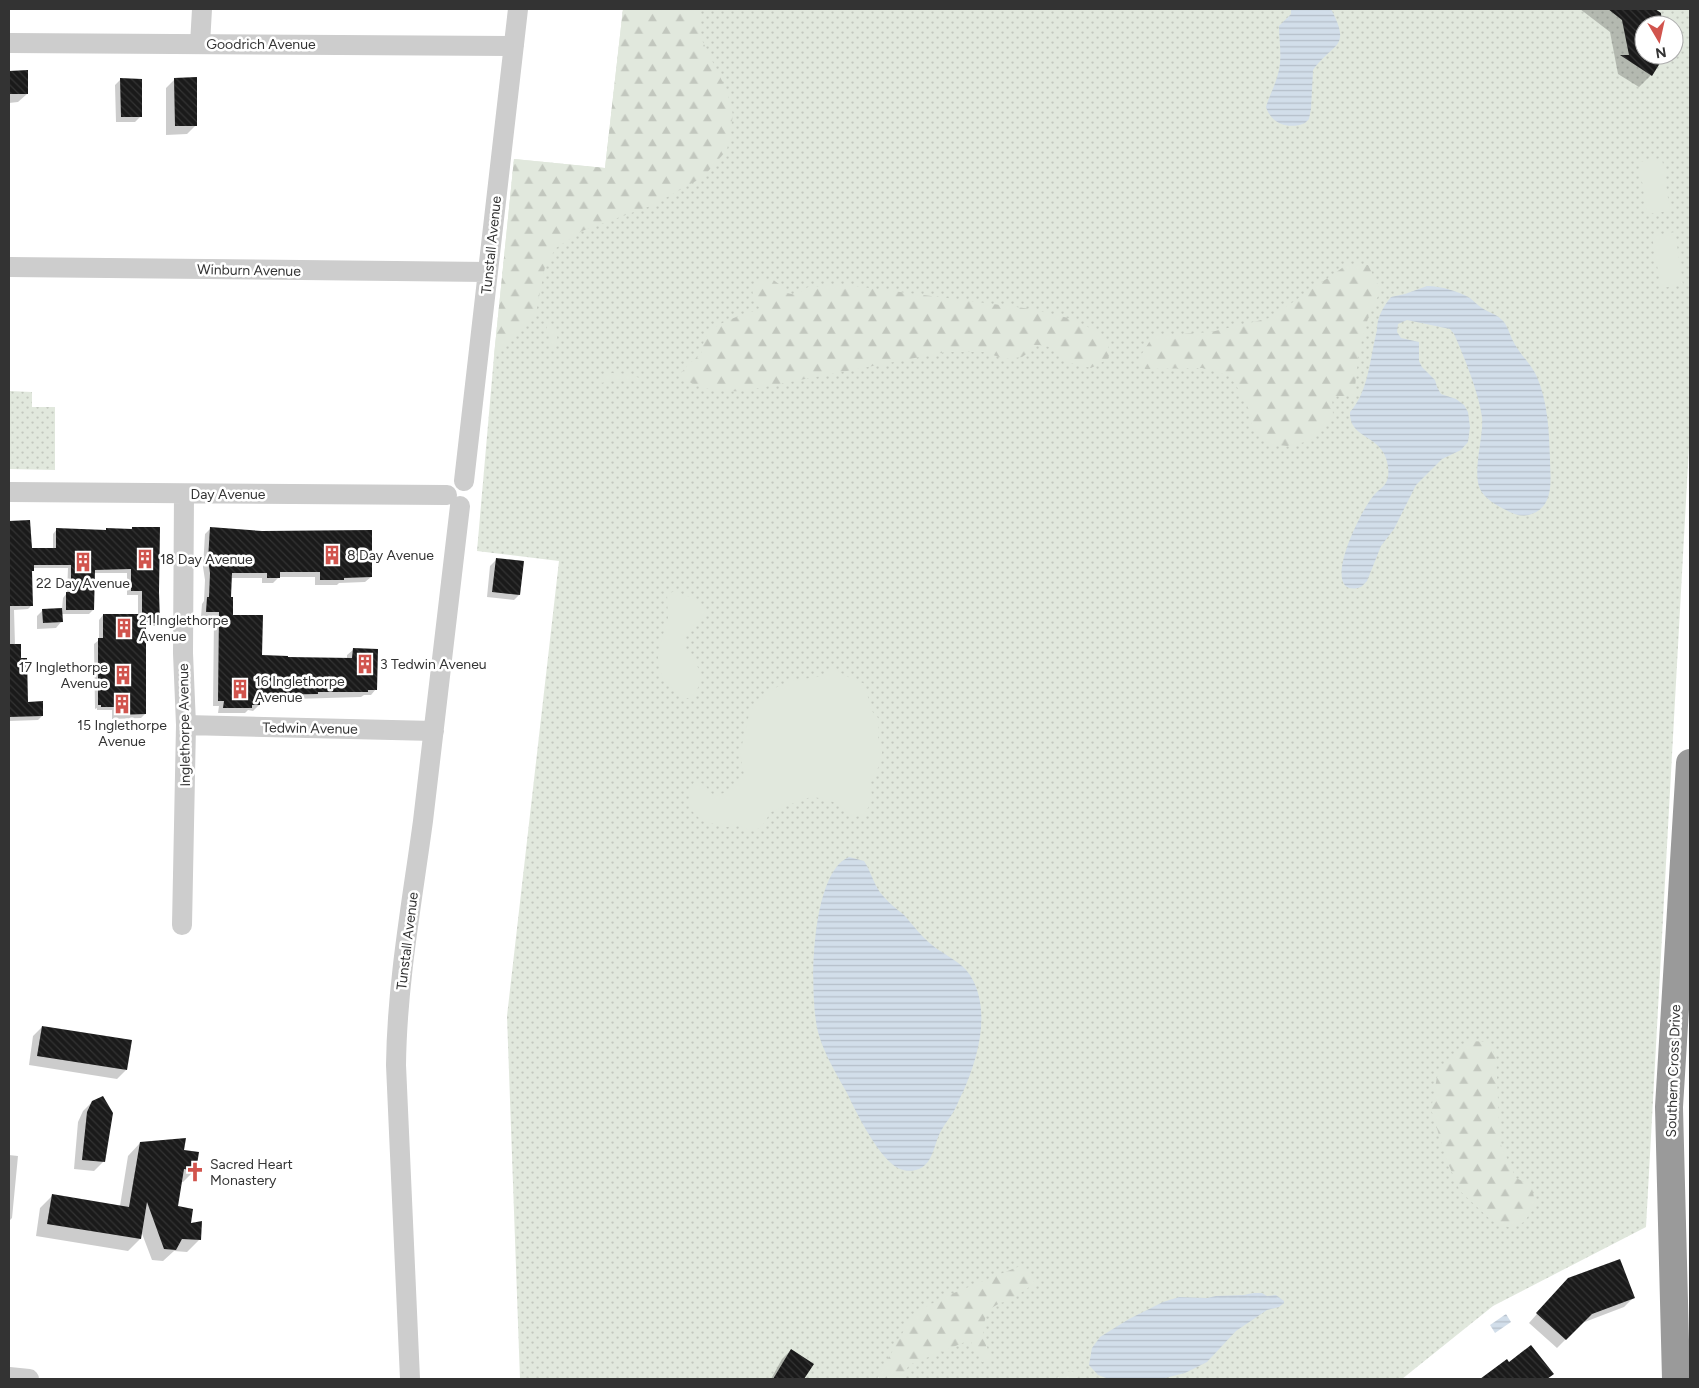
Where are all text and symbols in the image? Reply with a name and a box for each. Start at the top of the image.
north arrow [1634,15,1684,65]
street label: Goodrich Avenue [206,36,316,53]
text: N [1654,43,1668,62]
street label: Tunstall Avenue [478,195,505,295]
street label: Winburn Avenue [197,261,301,280]
street label: Day Avenue [191,486,266,503]
building icon: 8 Day Avenue [321,544,343,566]
place label: 8 Day Avenue [347,547,434,564]
building icon: 18 Day Avenue [134,548,156,570]
building icon: 22 Day Avenue [72,551,94,573]
place label: 18 Day Avenue [160,551,253,568]
place label: 22 Day Avenue [36,575,130,592]
place label: 21 Inglethorpe Avenue [139,612,229,645]
building icon: 21 Inglethorpe Avenue [113,617,135,639]
building icon: 3 Tedwin Aveneu [354,653,376,675]
place label: 3 Tedwin Aveneu [380,656,487,673]
place label: 17 Inglethorpe Avenue [19,659,108,692]
street label: Inglethorpe Avenue [175,663,194,787]
building icon: 17 Inglethorpe Avenue [112,664,134,686]
place label: 16 Inglethorpe Avenue [255,673,345,706]
building icon: 16 Inglethorpe Avenue [229,678,251,700]
building icon: 15 Inglethorpe Avenue [111,693,133,715]
place label: 15 Inglethorpe Avenue [77,717,167,750]
street label: Tedwin Avenue [262,719,358,738]
street label: Tunstall Avenue [393,891,422,991]
street label: Southern Cross Drive [1663,1004,1684,1138]
place label: Sacred Heart Monastery [210,1156,293,1189]
church icon: Sacred Heart Monastery [184,1161,206,1183]

